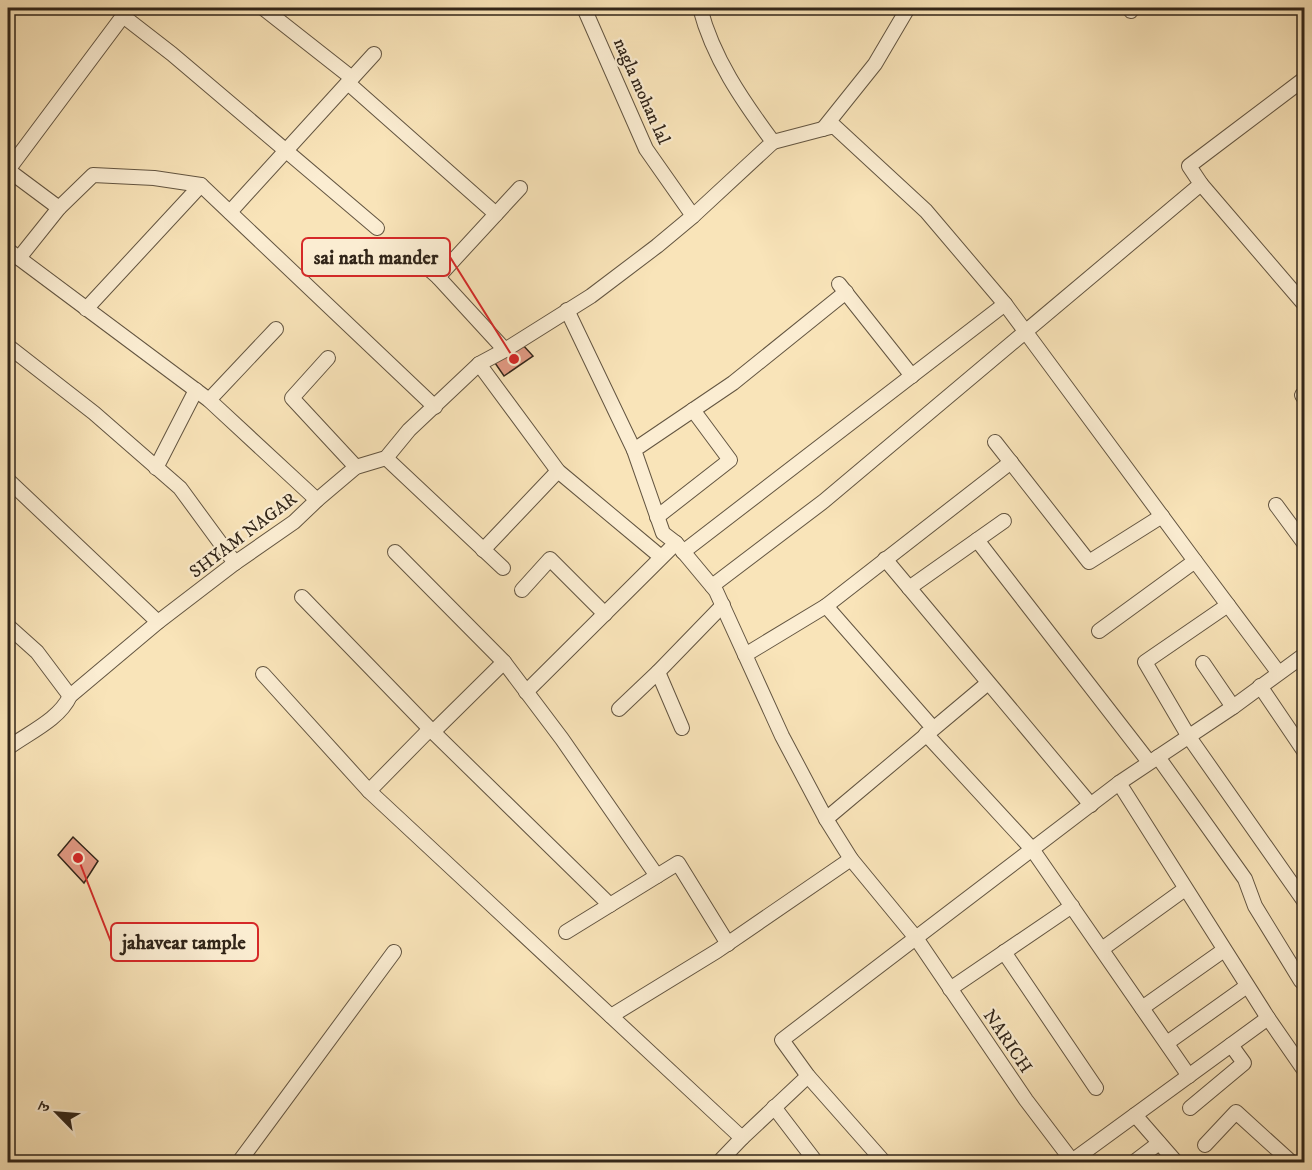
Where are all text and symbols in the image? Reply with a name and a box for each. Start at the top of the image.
street label: nagla mohan lal [608,35,674,148]
callout: sai nath mander [302,238,450,276]
text: sai nath mander [314,246,439,271]
street label: SHYAM NAGAR [185,488,302,583]
callout: jahavear tample [111,923,258,961]
text: jahavear tample [119,931,247,956]
street label: NARICH [978,1006,1036,1078]
north arrow [27,1083,87,1143]
text: उ [33,1097,56,1116]

